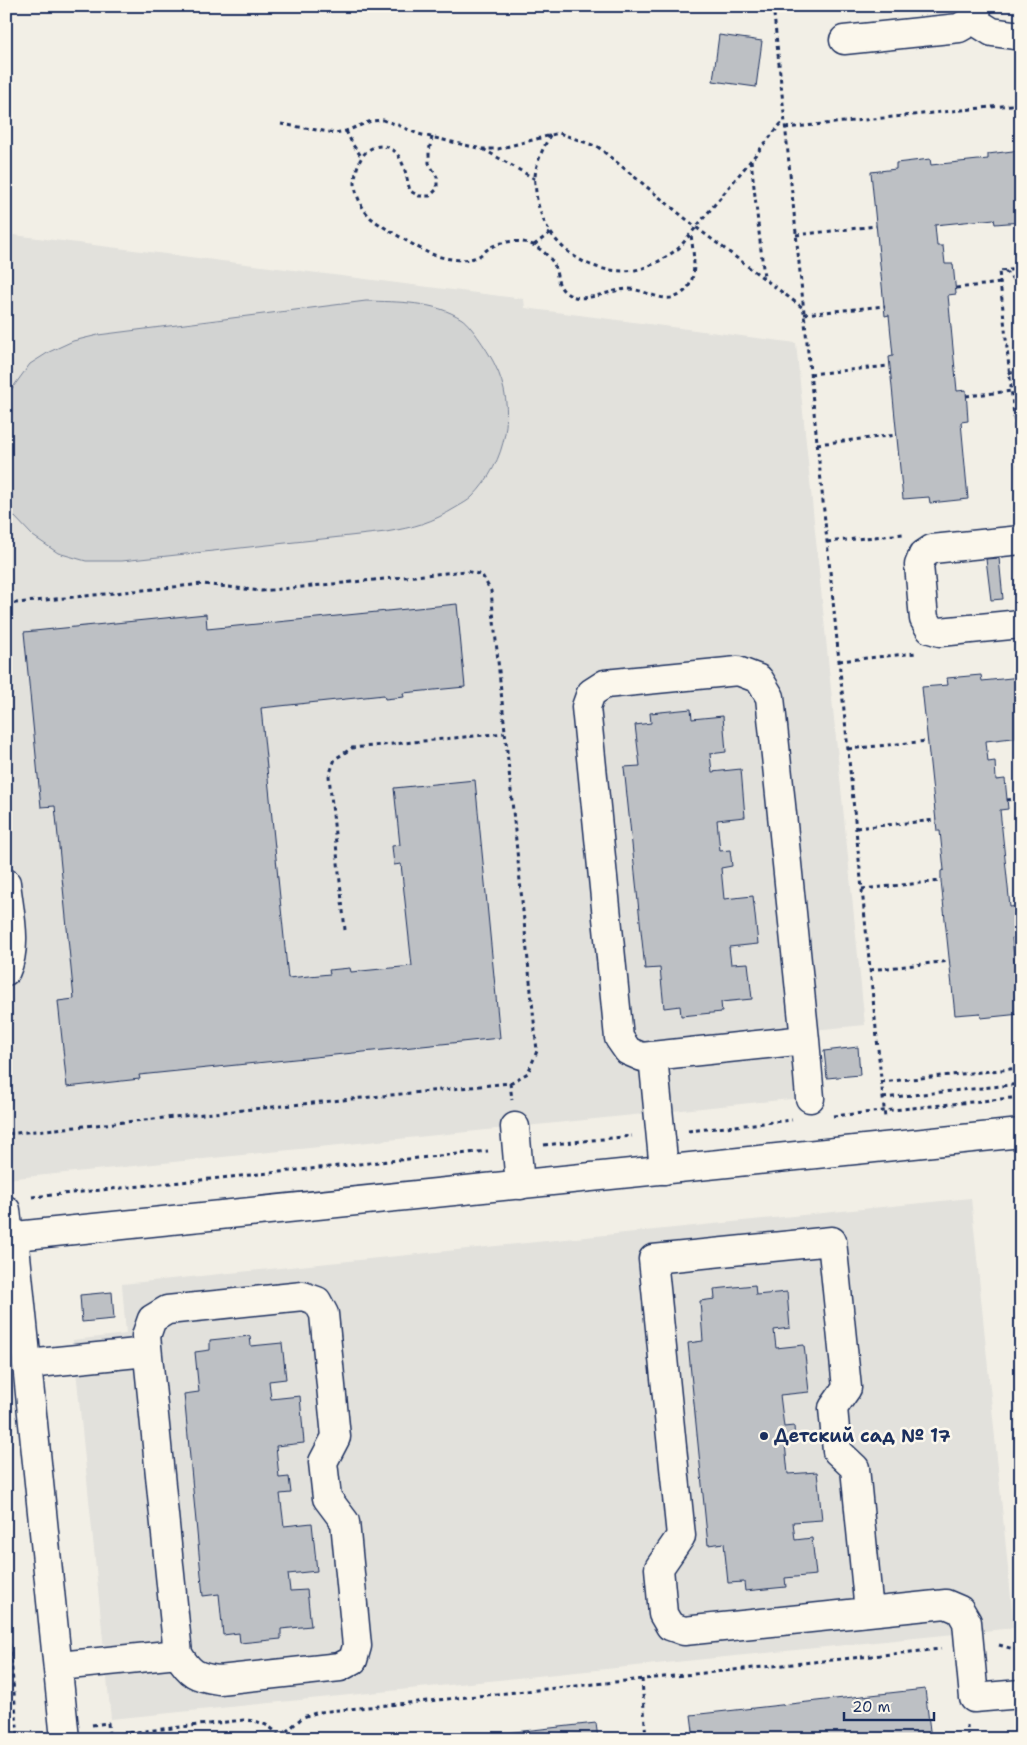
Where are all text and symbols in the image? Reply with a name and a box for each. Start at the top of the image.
place label: Детский сад № 17 [774,1424,951,1448]
marker: Детский сад № 17 [758,1430,770,1442]
scale bar [844,1690,934,1722]
text: 20 m [852,1697,891,1717]

